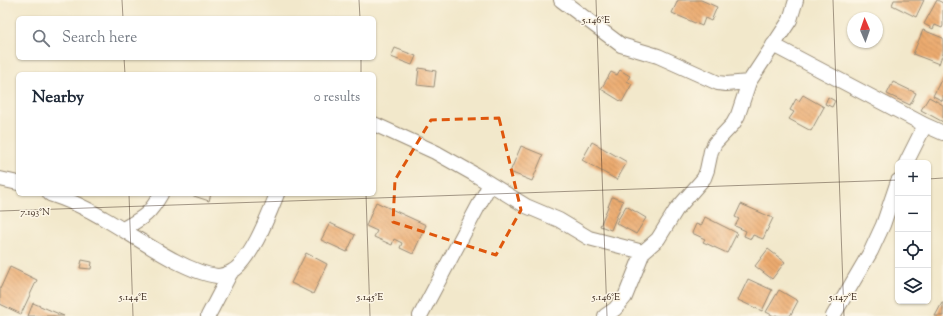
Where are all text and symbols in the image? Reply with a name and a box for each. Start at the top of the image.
north arrow [847,12,883,48]
text: 5.146°E [581,13,610,28]
search box [16,16,376,60]
icon: search [30,27,52,49]
text: Search here [62,28,137,49]
text: Nearby [32,86,84,110]
text: 0 results [314,89,360,107]
map controls [895,160,931,304]
button: + [895,160,931,196]
button: − [895,196,931,232]
text: 7.193°N [20,205,50,220]
button: locate [895,232,931,268]
button: layers [895,268,931,304]
text: 5.144°E [118,290,147,305]
text: 5.145°E [356,290,383,305]
text: 5.146°E [591,290,620,305]
text: 5.147°E [828,290,857,305]

